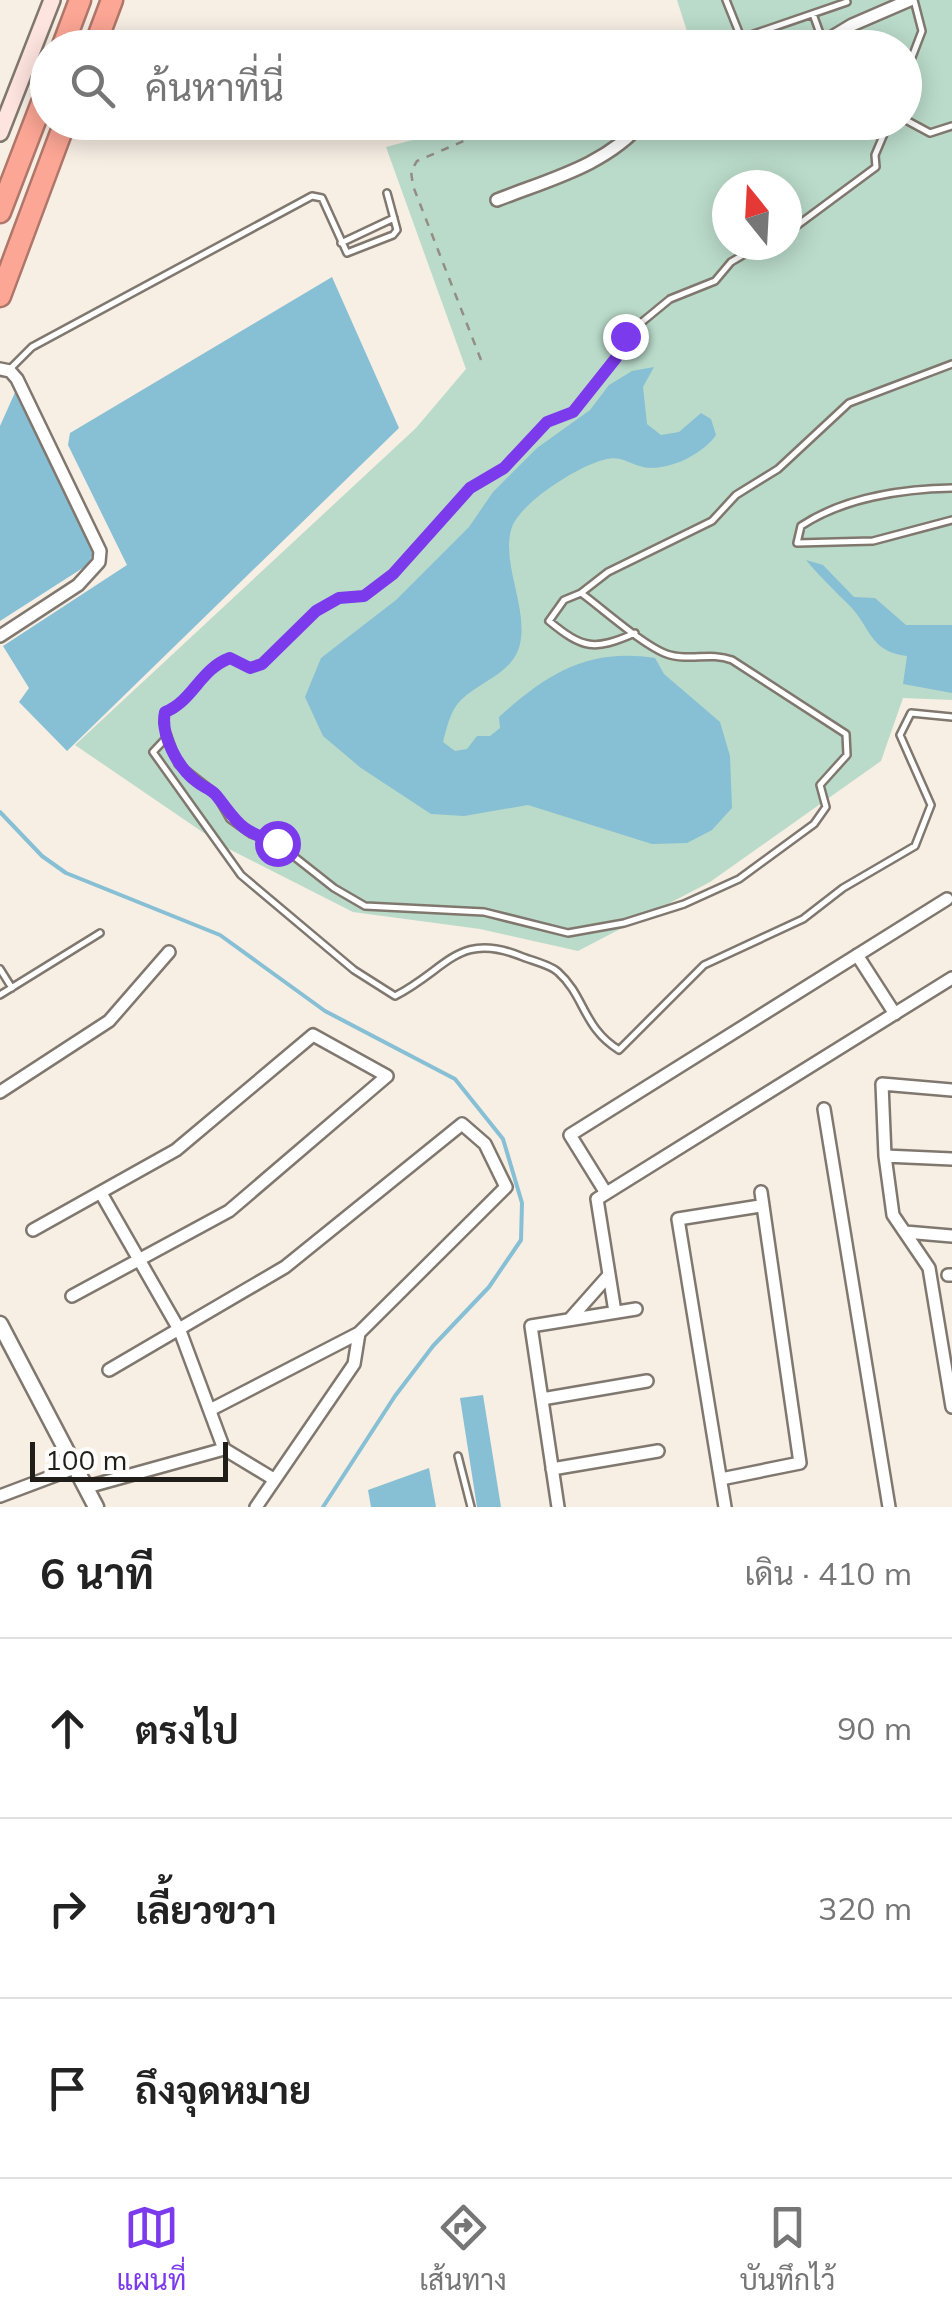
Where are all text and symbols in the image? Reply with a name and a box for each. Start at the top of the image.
search box [30,30,922,140]
icon: search [65,58,120,113]
text: ค้นหาที่นี่ [145,63,284,111]
north arrow [712,170,802,260]
route end [603,314,649,360]
route start [255,821,301,867]
scale bar [30,1437,228,1482]
text: 100 m [45,1442,127,1477]
text: 6 นาที [40,1547,154,1600]
text: เดิน · 410 m [745,1553,912,1593]
icon: ahead [40,1701,95,1756]
text: ตรงไป [135,1706,239,1754]
text: 90 m [837,1708,912,1748]
icon: right [40,1881,95,1936]
text: เลี้ยวขวา [135,1886,277,1934]
text: 320 m [818,1888,912,1928]
icon: arrive [40,2061,95,2116]
text: ถึงจุดหมาย [135,2066,311,2114]
tab: แผนที่ [116,2200,186,2297]
tab: เส้นทาง [419,2200,507,2297]
tab: บันทึกไว้ [740,2200,835,2297]

